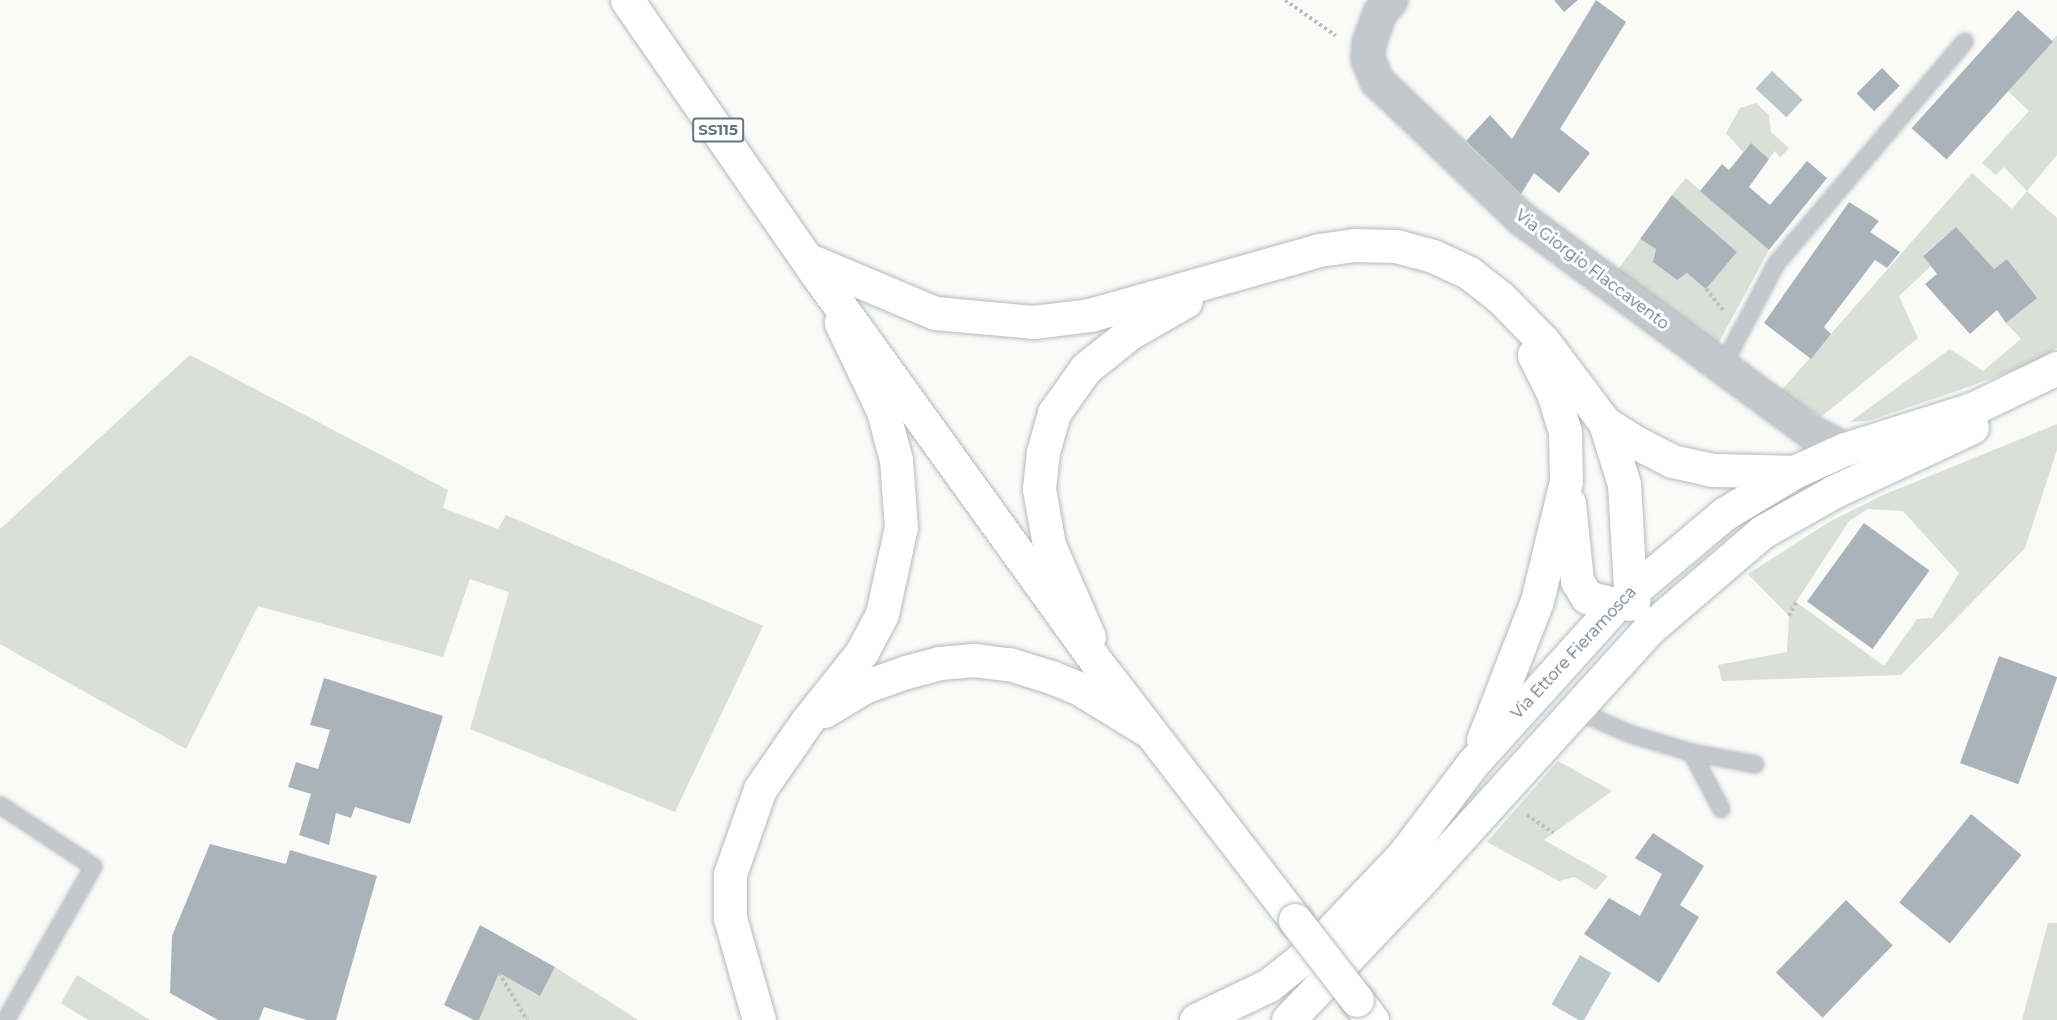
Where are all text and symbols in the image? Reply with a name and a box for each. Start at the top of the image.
road number: SS115 [691,118,745,142]
street label: Via Giorgio Flaccavento [1511,206,1673,334]
street label: Via Ettore Fieramosca [1508,583,1640,723]

